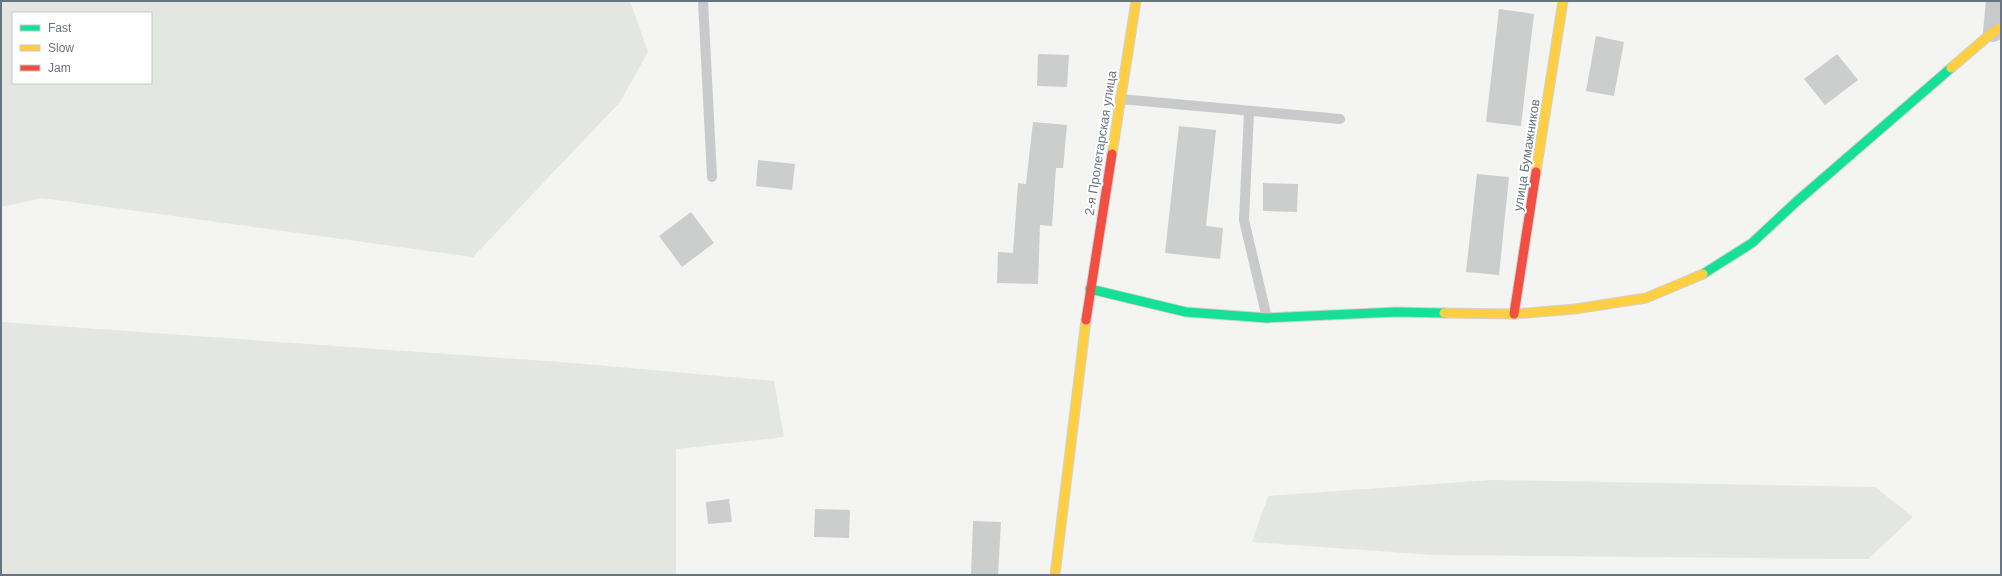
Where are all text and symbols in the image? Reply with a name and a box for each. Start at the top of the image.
legend [12,12,152,84]
text: Fast [48,21,72,35]
text: Slow [48,41,74,55]
text: Jam [48,61,71,75]
street label: 2-я Пролетарская улица [1082,69,1119,217]
street label: улица Бумажников [1510,98,1543,212]

